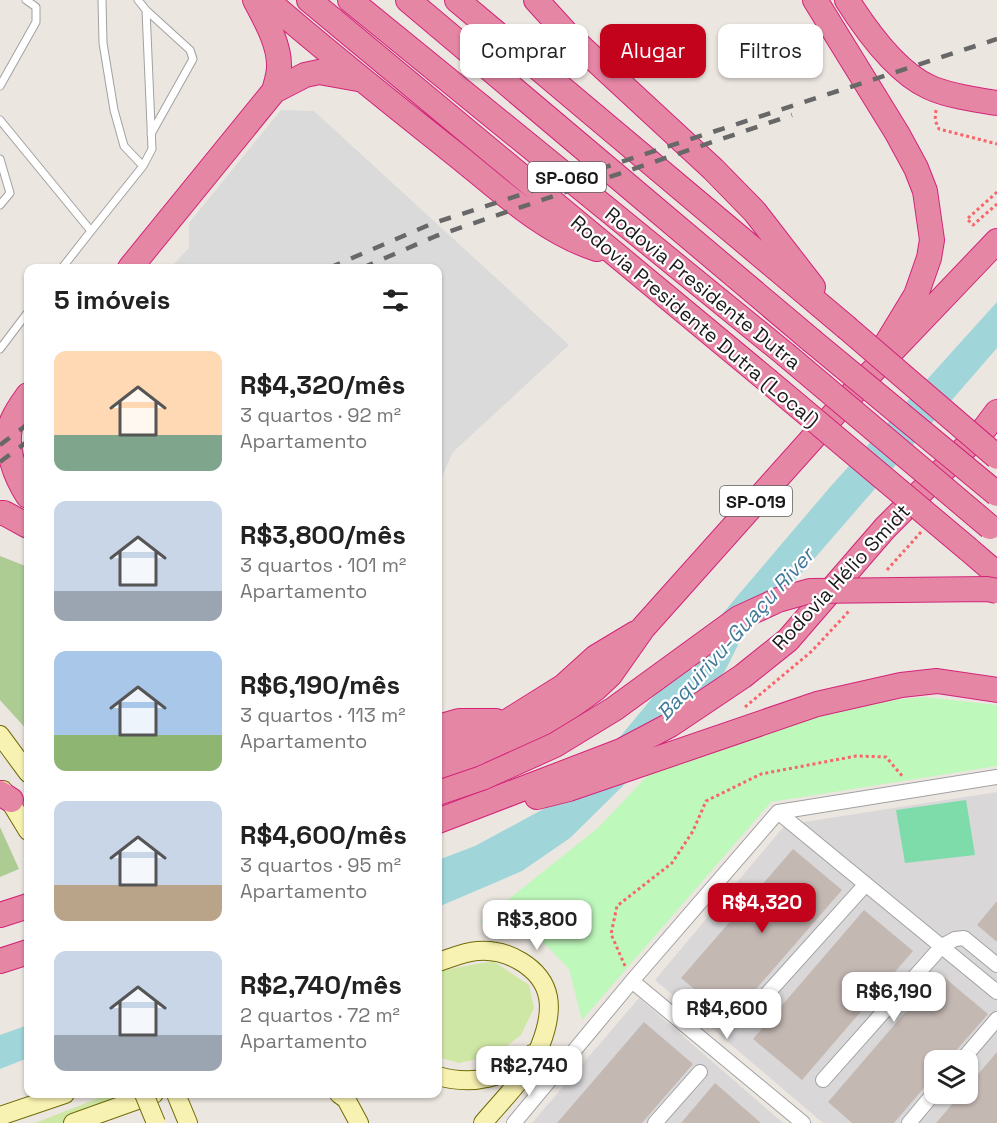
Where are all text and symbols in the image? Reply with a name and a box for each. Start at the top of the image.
chip: Comprar [460,24,588,78]
chip: Alugar [600,24,706,78]
chip: Filtros [718,24,823,78]
road number: SP-060 [528,162,606,192]
street label: Rodovia Presidente Dutra [600,201,806,375]
street label: Rodovia Presidente Dutra (Local) [565,209,825,433]
text: 5 imóveis [54,283,170,317]
icon: filters [379,284,412,317]
text: R$4,320/mês [240,368,405,402]
icon: home [102,375,174,447]
text: 3 quartos · 92 m² [240,402,401,428]
text: Apartamento [240,428,367,454]
road number: SP-019 [720,486,792,516]
street label: Rodovia Hélio Smidt [766,498,916,656]
text: R$3,800/mês [240,518,406,552]
icon: home [102,525,174,597]
water label: Baquirivu-Guaçu River [650,541,821,726]
text: 3 quartos · 101 m² [240,552,406,578]
text: Apartamento [240,578,367,604]
text: R$6,190/mês [240,668,400,702]
icon: home [102,675,174,747]
text: 3 quartos · 113 m² [240,702,406,728]
text: Apartamento [240,728,367,754]
text: R$4,600/mês [240,818,407,852]
icon: home [102,825,174,897]
text: 3 quartos · 95 m² [240,852,401,878]
text: Apartamento [240,878,367,904]
pin: R$4,320 [707,883,817,934]
text: R$4,320 [722,889,802,915]
pin: R$3,800 [482,900,592,951]
text: R$3,800 [497,906,577,932]
text: R$2,740/mês [240,968,402,1002]
pin: R$6,190 [839,972,949,1023]
icon: home [102,975,174,1047]
text: R$6,190 [856,978,932,1004]
pin: R$4,600 [672,989,782,1040]
text: R$4,600 [686,995,768,1021]
text: 2 quartos · 72 m² [240,1002,400,1028]
text: Apartamento [240,1028,367,1054]
pin: R$2,740 [474,1046,584,1097]
map controls [924,1050,978,1104]
button: layers [924,1050,978,1104]
text: R$2,740 [490,1052,568,1078]

